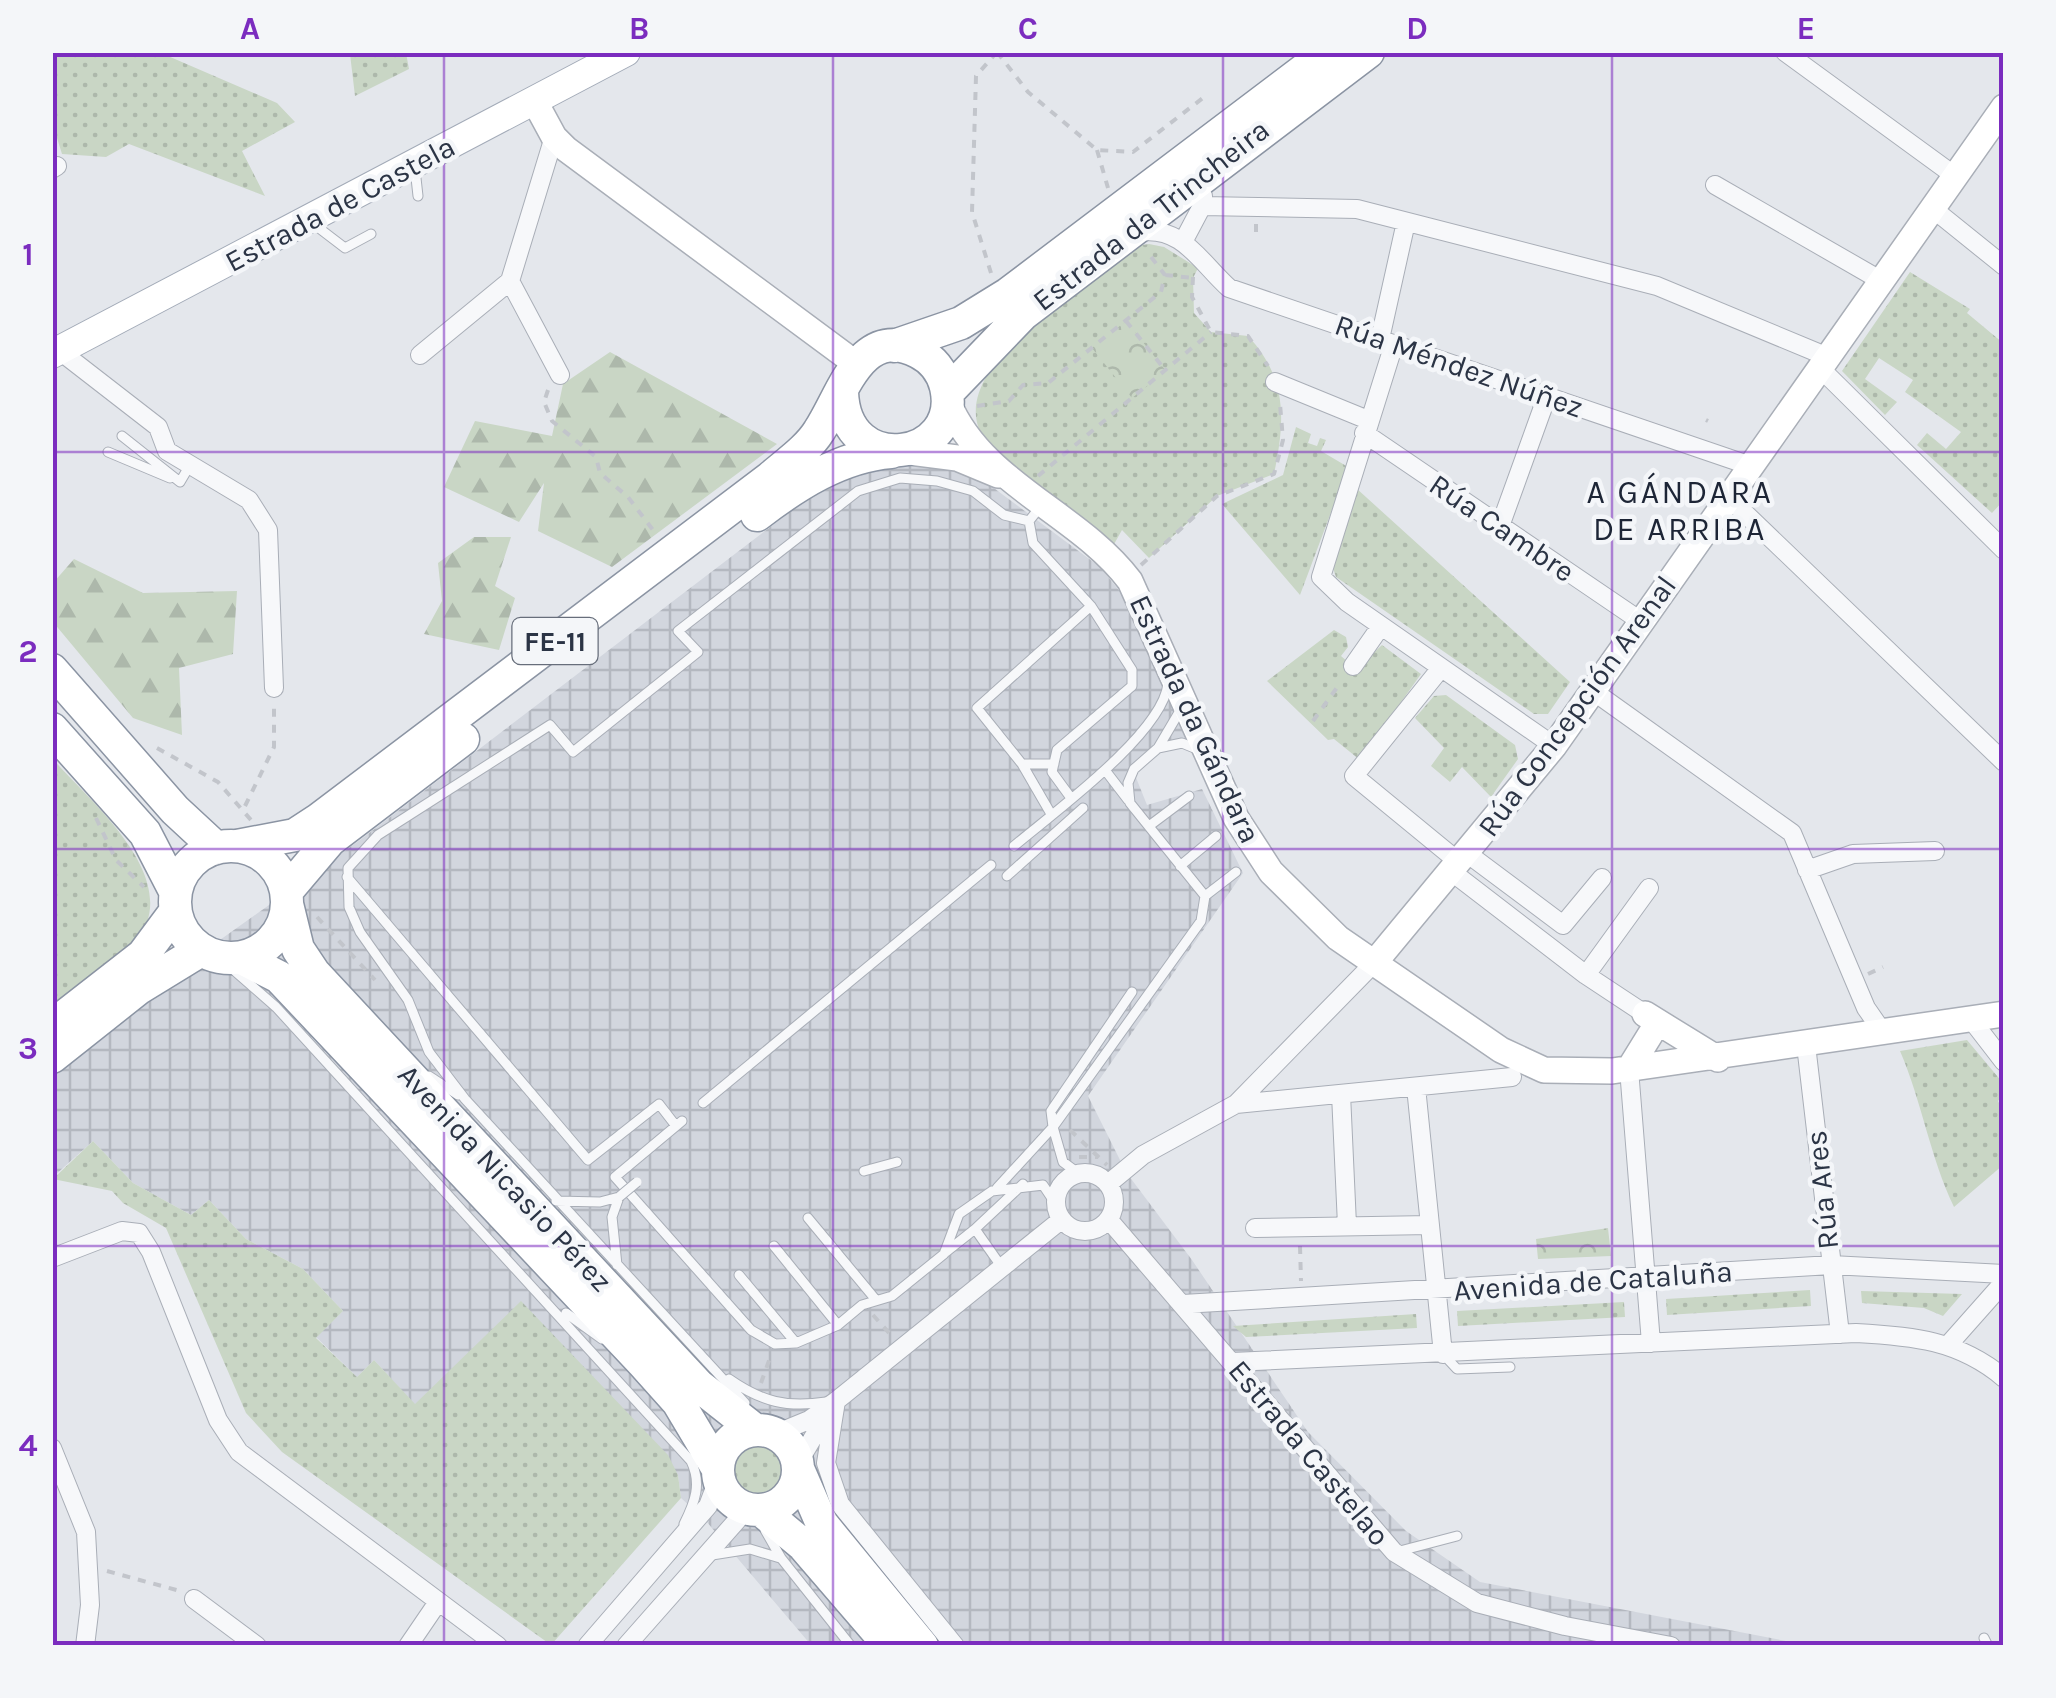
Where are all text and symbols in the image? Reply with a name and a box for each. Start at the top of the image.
text: A [240,10,260,47]
text: B [629,10,649,47]
text: C [1018,10,1038,47]
text: D [1406,10,1428,47]
text: E [1797,10,1815,47]
street label: Estrada da Trincheira [1026,112,1276,318]
street label: Estrada de Castela [219,128,461,280]
text: 1 [22,236,34,273]
street label: Rúa Méndez Núñez [1330,307,1588,425]
street label: Rúa Cambre [1423,466,1581,590]
district label: A GÁNDARA DE ARRIBA [1587,472,1773,548]
street label: Rúa Concepción Arenal [1470,568,1684,844]
street label: Estrada da Gándara [1122,589,1268,849]
road number: FE-11 [512,618,598,664]
text: 2 [18,633,38,670]
text: 3 [18,1030,38,1067]
street label: Avenida Nicasio Pérez [390,1057,620,1299]
street label: Rúa Ares [1798,1129,1846,1251]
street label: Avenida de Cataluña [1452,1253,1734,1309]
street label: Estrada Castelao [1221,1353,1397,1553]
text: 4 [18,1427,38,1464]

